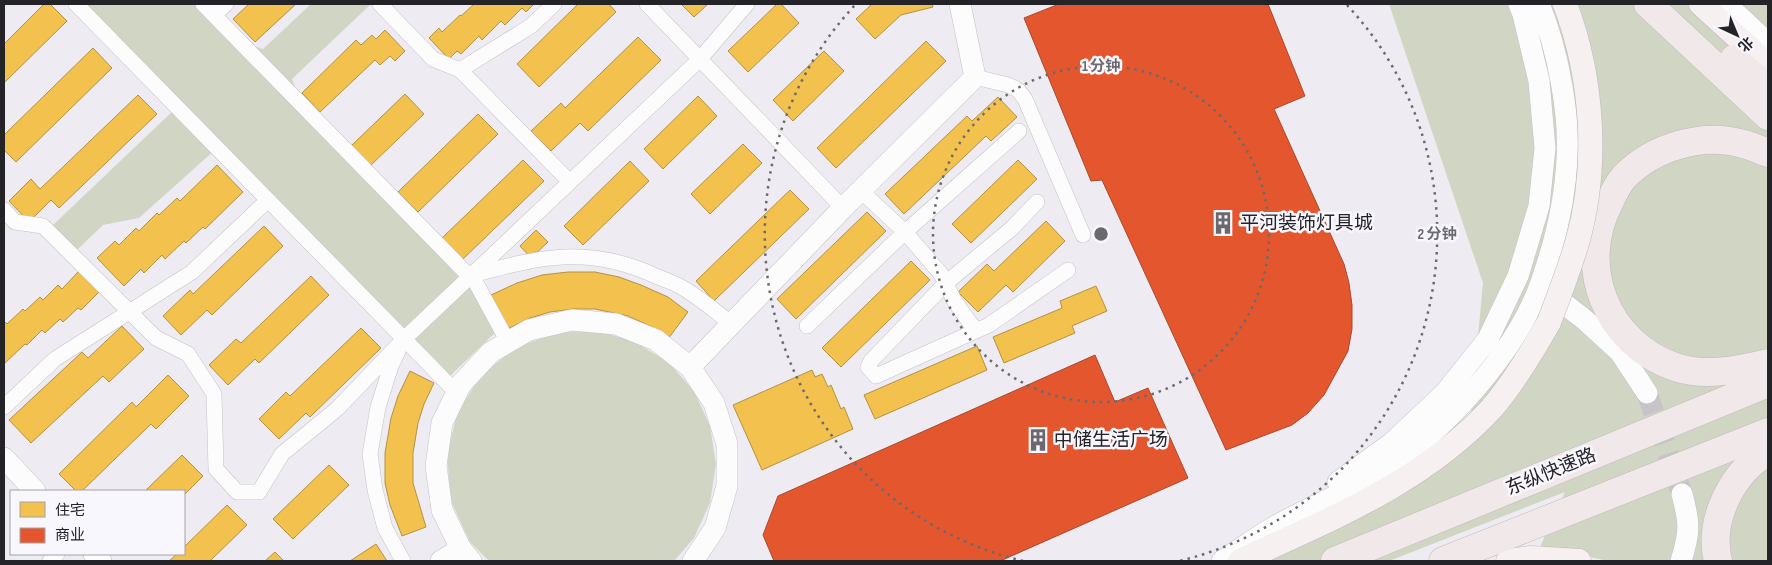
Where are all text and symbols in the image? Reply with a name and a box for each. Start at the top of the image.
north arrow [1712,10,1762,60]
text: 北 [1735,33,1757,55]
text: 1 分钟 [1082,57,1120,76]
building icon: 平河装饰灯具城 [1210,210,1236,236]
place label: 平河装饰灯具城 [1240,212,1373,235]
centre of rings [1092,225,1110,243]
text: 2 分钟 [1418,225,1456,244]
building icon: 中储生活广场 [1025,427,1051,453]
place label: 中储生活广场 [1054,429,1168,452]
street label: 东纵快速路 [1503,444,1599,500]
legend [10,490,185,555]
text: 住宅 [55,501,85,520]
text: 商业 [55,526,85,545]

